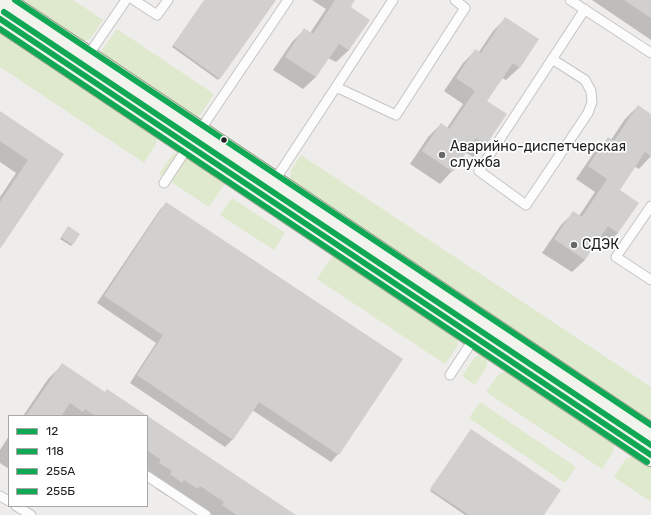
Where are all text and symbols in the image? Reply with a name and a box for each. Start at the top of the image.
unlabelled marker [219,135,229,145]
place label: Аварийно-диспетчерская служба [450,139,626,172]
marker: Аварийно-диспетчерская служба [437,150,447,160]
place label: СДЭК [582,237,619,253]
marker: СДЭК [569,240,579,250]
legend [8,415,148,507]
text: 12 [46,424,58,438]
text: 118 [46,444,64,458]
text: 255А [46,464,75,478]
text: 255Б [46,484,75,498]

